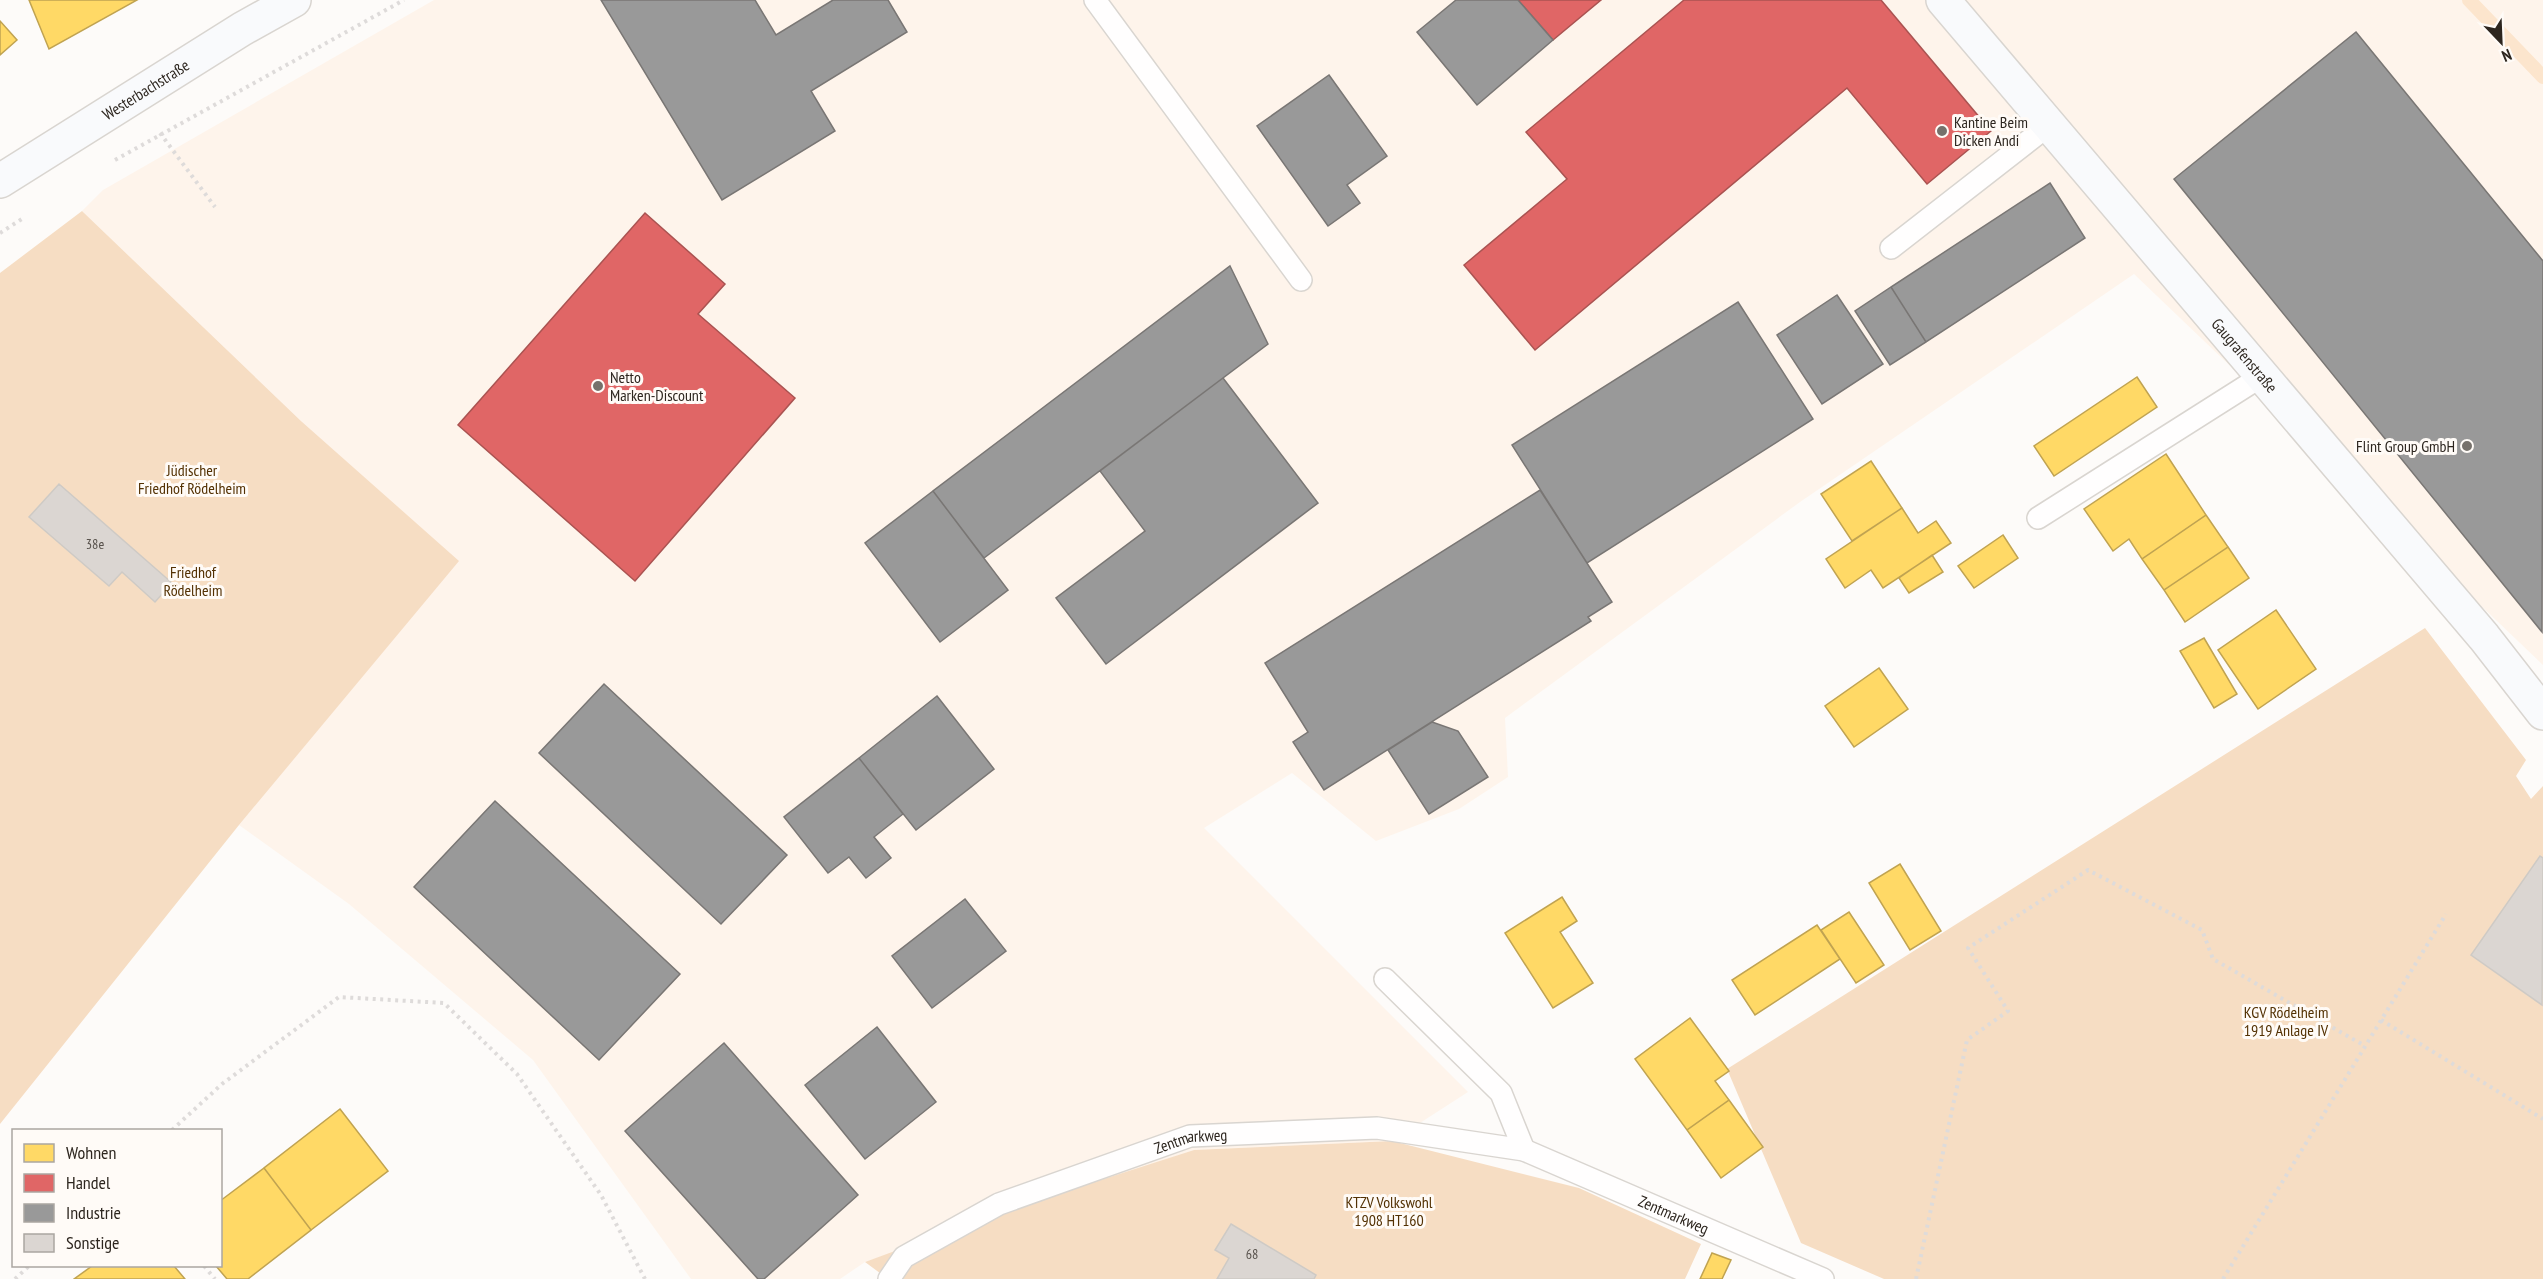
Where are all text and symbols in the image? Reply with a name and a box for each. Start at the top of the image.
north arrow [2471,12,2531,72]
text: N [2499,45,2515,67]
street label: Westerbachstraße [99,55,193,124]
place label: Kantine Beim Dicken Andi [1954,112,2028,150]
marker: Kantine Beim Dicken Andi [1935,124,1949,138]
street label: Gaugrafenstraße [2207,314,2282,397]
place label: Netto Marken-Discount [610,367,704,405]
marker: Netto Marken-Discount [591,379,605,393]
place label: Flint Group GmbH [2356,436,2455,456]
marker: Flint Group GmbH [2460,439,2474,453]
park label: Jüdischer Friedhof Rödelheim [138,460,246,498]
house number: 38e [86,535,104,553]
park label: Friedhof Rödelheim [164,562,222,600]
park label: KGV Rödelheim 1919 Anlage IV [2244,1002,2329,1040]
street label: Zentmarkweg [1151,1124,1228,1158]
legend [12,1129,222,1267]
text: Wohnen [66,1141,116,1164]
text: Handel [66,1171,111,1194]
street label: Zentmarkweg [1635,1191,1712,1239]
park label: KTZV Volkswohl 1908 HT160 [1346,1192,1433,1230]
text: Industrie [66,1201,121,1224]
text: Sonstige [66,1231,120,1254]
house number: 68 [1246,1245,1258,1263]

